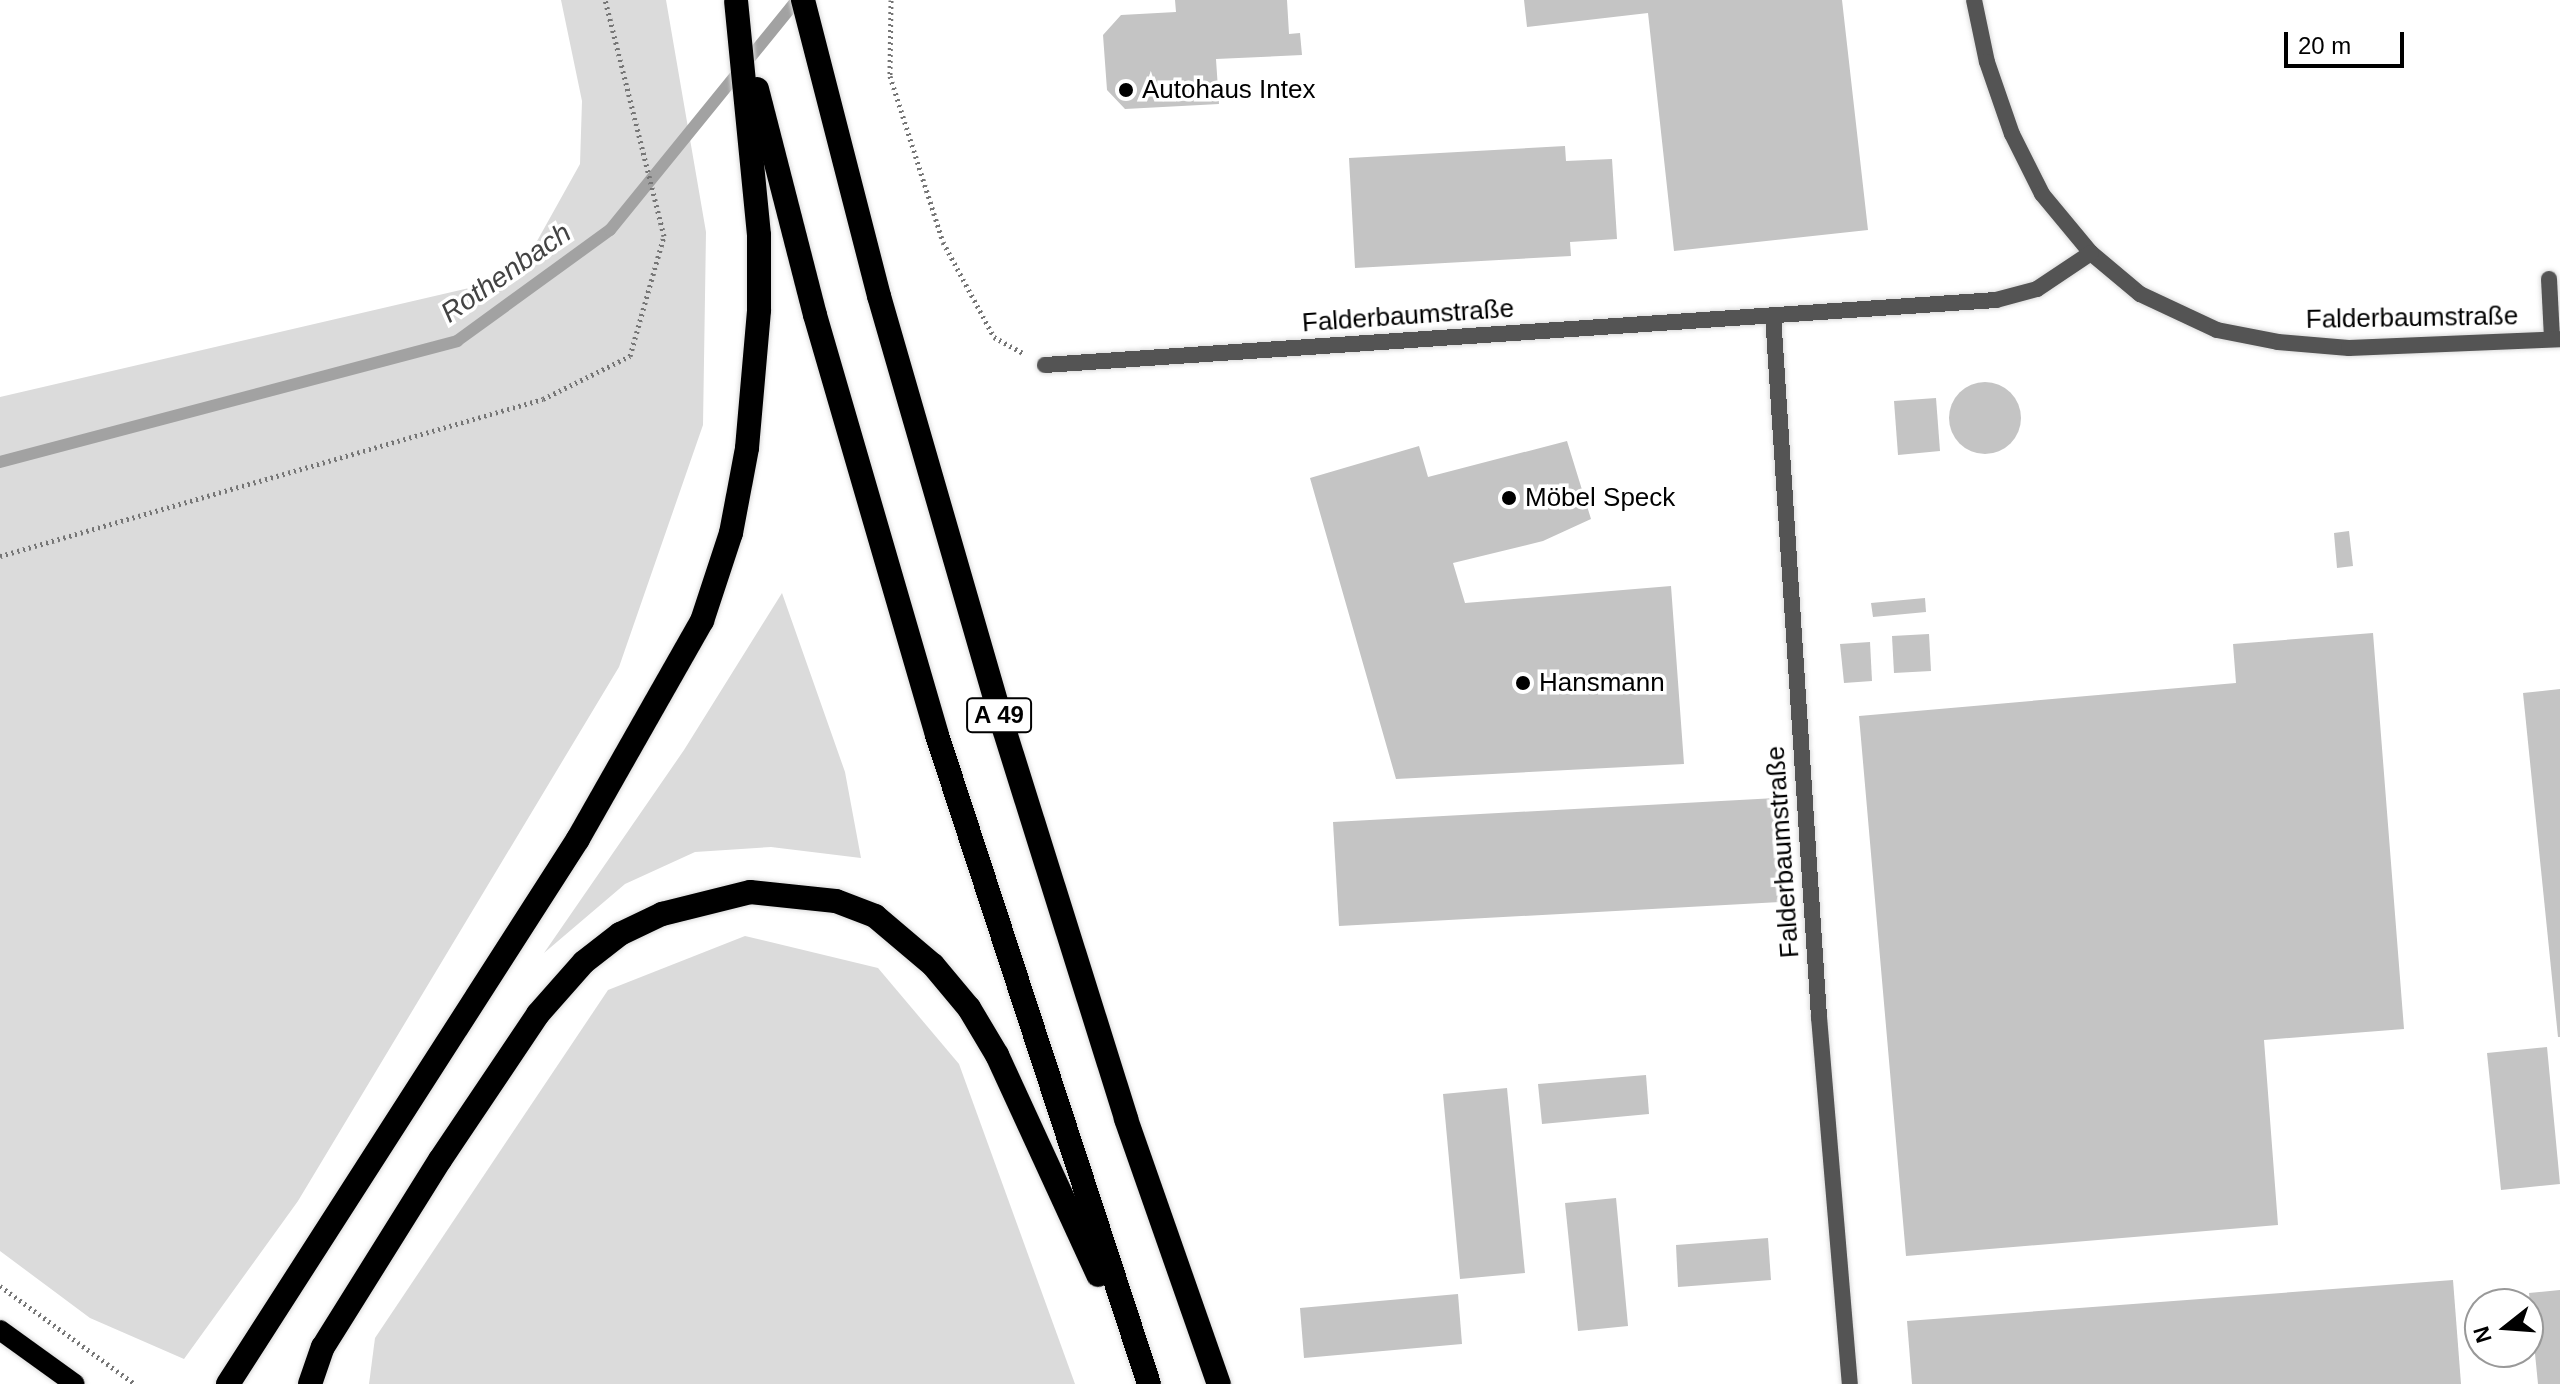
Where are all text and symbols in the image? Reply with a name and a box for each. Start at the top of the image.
scale bar [2288,16,2408,66]
text: 20 m [2298,32,2351,59]
place label: Autohaus Intex [1142,74,1315,106]
marker: Autohaus Intex [1117,81,1135,99]
water label: Rothenbach [435,216,577,330]
street label: Falderbaumstraße [1301,293,1515,339]
street label: Falderbaumstraße [2306,301,2518,335]
place label: Möbel Speck [1525,482,1675,514]
marker: Möbel Speck [1500,489,1518,507]
place label: Hansmann [1539,667,1665,699]
marker: Hansmann [1514,674,1532,692]
road number: A 49 [965,695,1033,735]
street label: Falderbaumstraße [1760,745,1806,959]
north arrow [2464,1288,2544,1368]
text: N [2468,1323,2497,1346]

